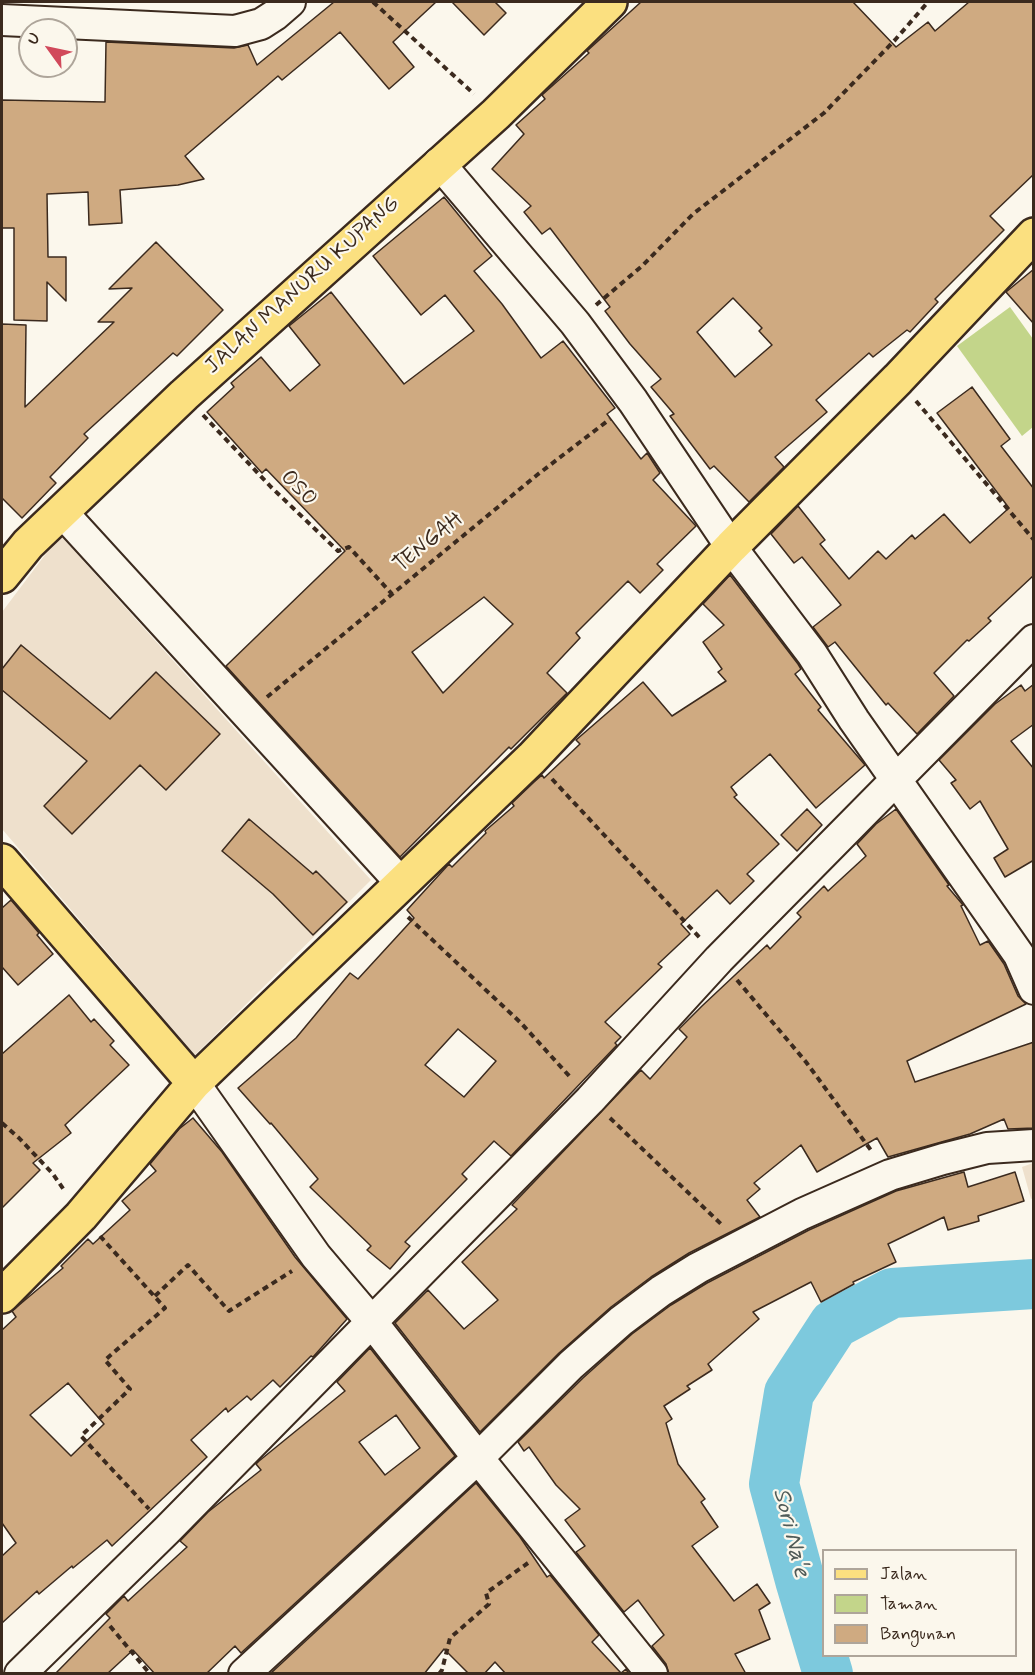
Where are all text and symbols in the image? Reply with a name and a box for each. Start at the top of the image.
north arrow [18,18,78,78]
text: U [23,29,46,49]
street label: JALAN MANURU KUPANG [200,192,406,380]
street label: OSO [274,465,322,513]
street label: TENGAH [389,507,469,579]
water label: Sori Na'e [765,1485,815,1581]
legend [822,1549,1017,1657]
text: Jalan [880,1562,927,1586]
text: Taman [880,1592,937,1616]
text: Bangunan [880,1622,956,1646]

